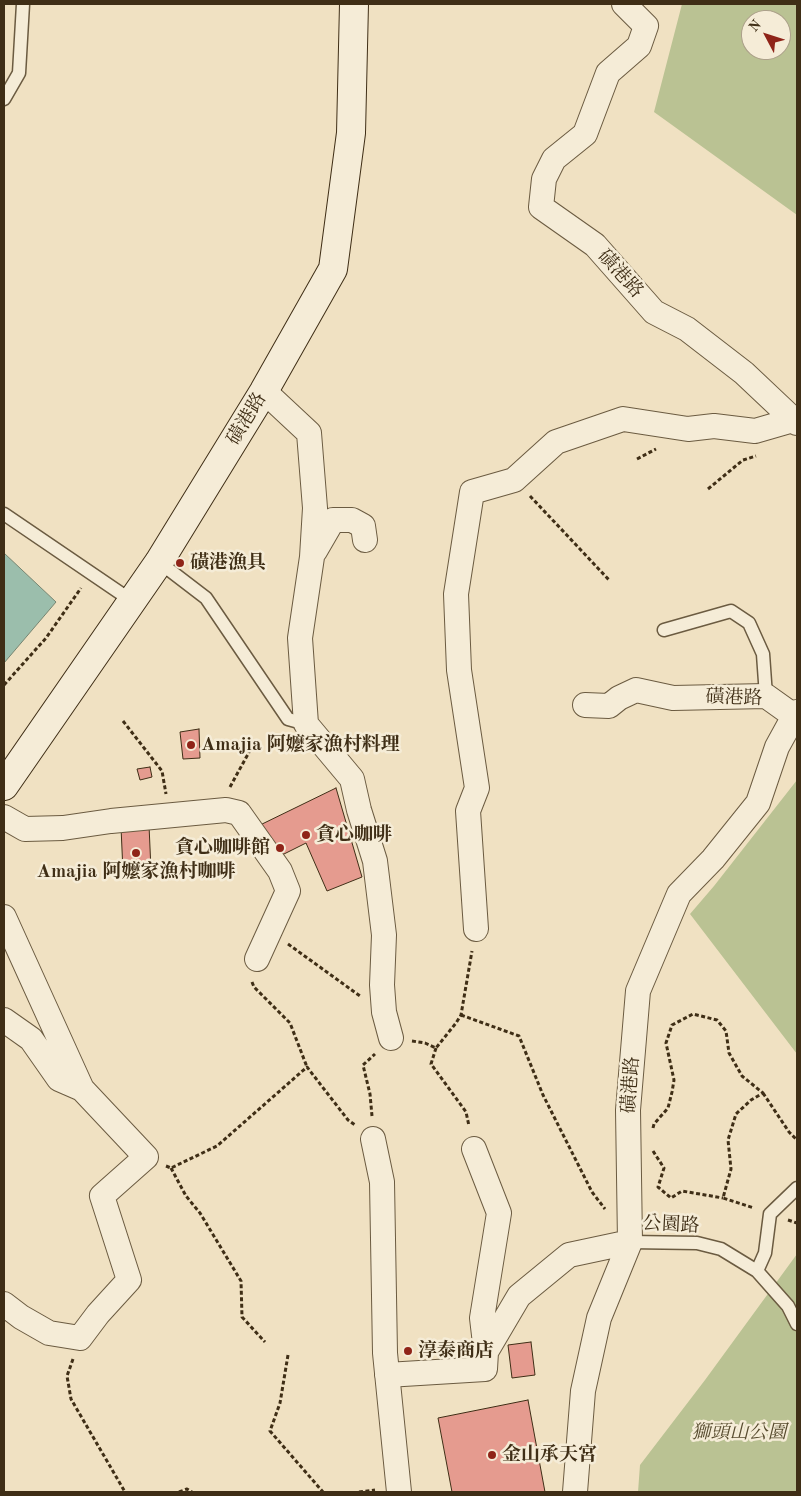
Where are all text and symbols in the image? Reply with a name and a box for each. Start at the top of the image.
north arrow [741,10,791,60]
text: N [746,17,764,35]
street label: 磺港路 [592,245,648,303]
street label: 磺港路 [223,389,271,449]
place label: 磺港漁具 [190,552,266,574]
marker: 磺港漁具 [174,557,186,569]
street label: 磺港路 [705,686,763,710]
place label: Amajia 阿嬤家漁村料理 [201,734,400,756]
marker: Amajia 阿嬤家漁村料理 [185,739,197,751]
place label: 貪心咖啡 [316,824,392,846]
marker: 貪心咖啡 [300,829,312,841]
place label: 貪心咖啡館 [175,837,270,859]
marker: 貪心咖啡館 [274,842,286,854]
marker: Amajia 阿嬤家漁村咖啡 [130,847,142,859]
place label: Amajia 阿嬤家漁村咖啡 [37,861,235,883]
street label: 磺港路 [618,1056,644,1114]
street label: 公園路 [642,1212,700,1238]
place label: 淳泰商店 [418,1340,494,1362]
marker: 淳泰商店 [402,1345,414,1357]
park label: 獅頭山公園 [692,1422,786,1444]
place label: 金山承天宮 [502,1444,597,1466]
marker: 金山承天宮 [486,1449,498,1461]

